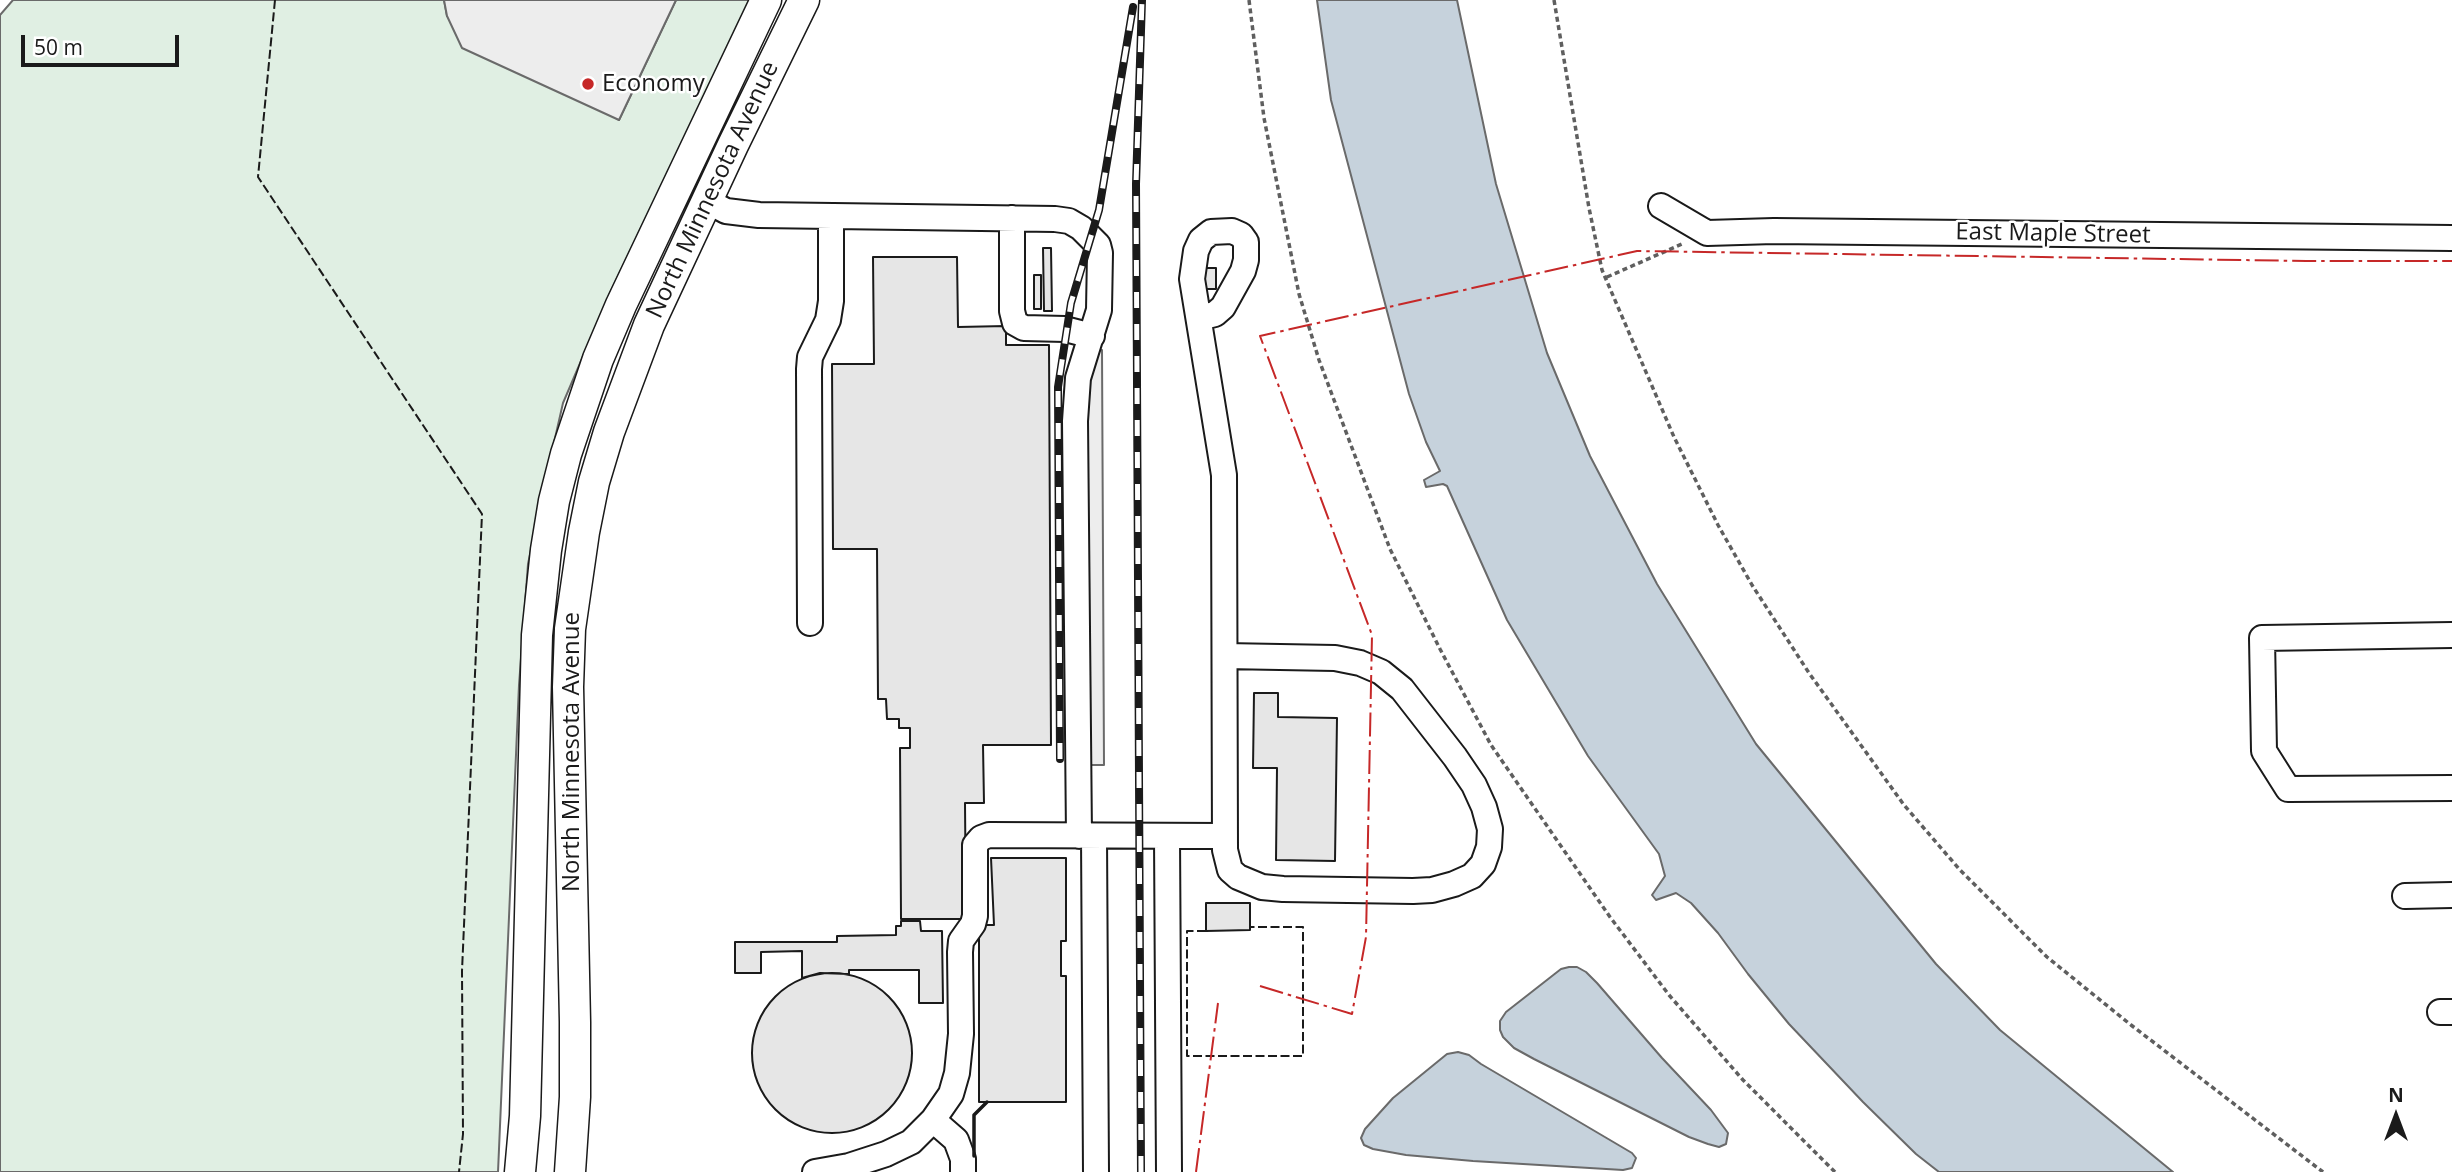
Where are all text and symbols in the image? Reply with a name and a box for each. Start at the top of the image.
scale bar [24,21,182,65]
text: 50 m [34,33,83,61]
street label: North Minnesota Avenue [641,57,785,323]
place label: Economy [602,70,705,98]
marker: Economy [580,76,596,92]
street label: East Maple Street [1955,218,2151,250]
street label: North Minnesota Avenue [558,612,586,892]
north arrow [2361,1081,2431,1151]
text: N [2388,1082,2404,1108]

